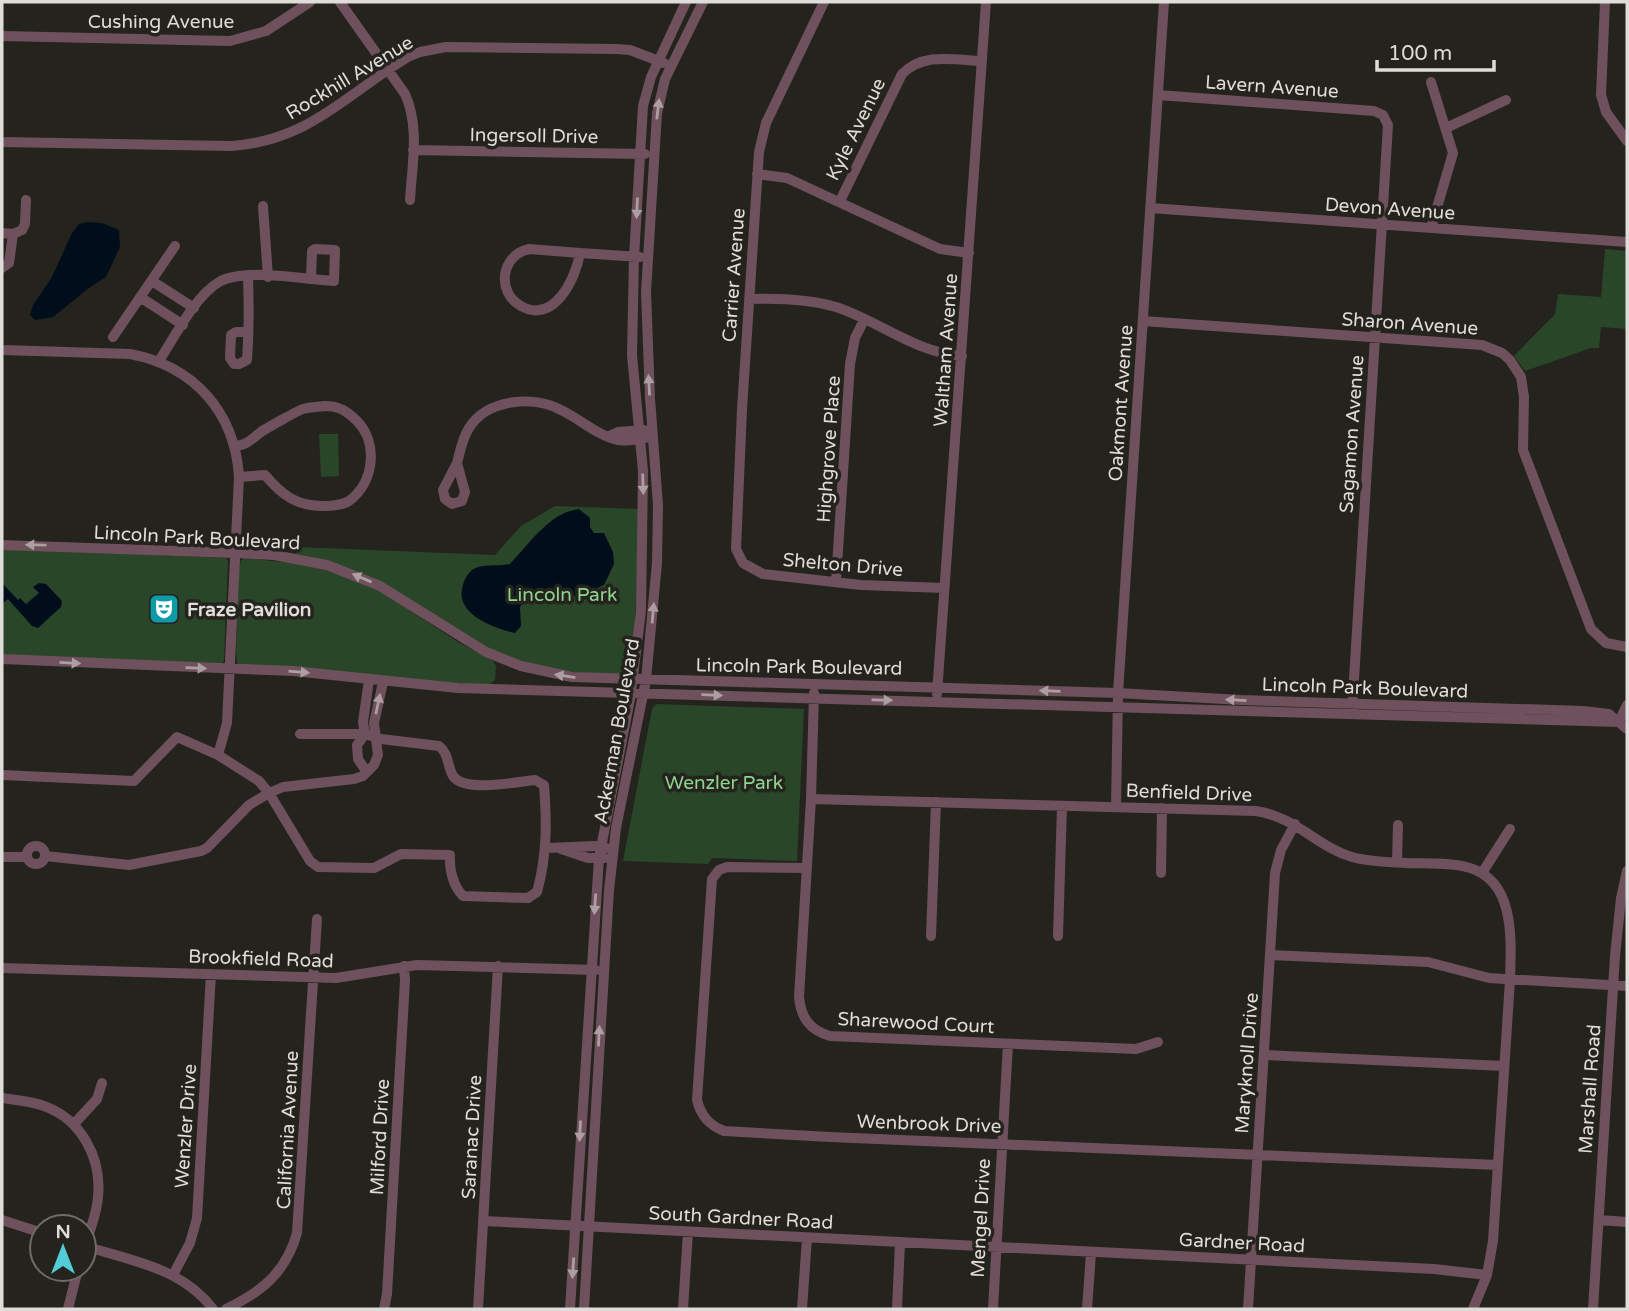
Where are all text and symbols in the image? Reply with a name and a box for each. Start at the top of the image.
street label: Cushing Avenue [88,11,234,33]
scale bar [1377,28,1494,72]
street label: Rockhill Avenue [282,31,417,124]
text: 100 m [1388,41,1452,66]
street label: Lavern Avenue [1204,71,1340,103]
street label: Kyle Avenue [822,75,890,184]
one-way arrow [653,98,664,120]
street label: Ingersoll Drive [469,124,599,148]
street label: Devon Avenue [1324,193,1456,225]
one-way arrow [631,197,642,219]
street label: Carrier Avenue [718,207,750,343]
street label: Waltham Avenue [930,273,962,428]
street label: Sharon Avenue [1341,308,1479,340]
street label: Oakmont Avenue [1105,324,1137,482]
street label: Sagamon Avenue [1335,354,1369,514]
one-way arrow [643,374,654,396]
street label: Highgrove Place [813,375,845,523]
one-way arrow [637,473,649,495]
street label: Lincoln Park Boulevard [93,522,301,554]
one-way arrow [24,540,46,551]
street label: Shelton Drive [782,549,904,581]
one-way arrow [351,572,372,583]
park label: Lincoln Park [507,584,617,606]
theatre icon: Fraze Pavilion [147,592,181,626]
place label: Fraze Pavilion [187,599,311,621]
one-way arrow [648,601,659,623]
street label: Ackerman Boulevard [590,637,644,826]
street label: Lincoln Park Boulevard [695,654,903,680]
one-way arrow [59,657,81,668]
one-way arrow [185,662,207,674]
one-way arrow [288,667,310,678]
one-way arrow [554,670,576,681]
street label: Lincoln Park Boulevard [1261,673,1469,703]
one-way arrow [1039,685,1061,696]
one-way arrow [702,690,724,701]
one-way arrow [373,693,384,715]
one-way arrow [872,694,894,705]
one-way arrow [1224,694,1246,705]
park label: Wenzler Park [665,772,783,794]
street label: Benfield Drive [1125,780,1253,806]
one-way arrow [589,894,600,916]
street label: Brookfield Road [188,945,334,973]
street label: Maryknoll Drive [1231,992,1263,1134]
street label: Sharewood Court [837,1008,995,1038]
street label: Marshall Road [1574,1024,1605,1155]
one-way arrow [594,1025,605,1047]
street label: California Avenue [273,1050,303,1210]
street label: Wenzler Drive [171,1063,201,1189]
street label: Saranac Drive [458,1074,486,1200]
street label: Milford Drive [366,1078,394,1196]
street label: Wenbrook Drive [856,1110,1002,1138]
one-way arrow [574,1121,585,1143]
street label: Mengel Drive [967,1158,995,1278]
street label: South Gardner Road [648,1202,834,1234]
north arrow [28,1213,98,1283]
text: N [55,1221,71,1243]
street label: Gardner Road [1178,1229,1306,1257]
one-way arrow [567,1257,578,1279]

